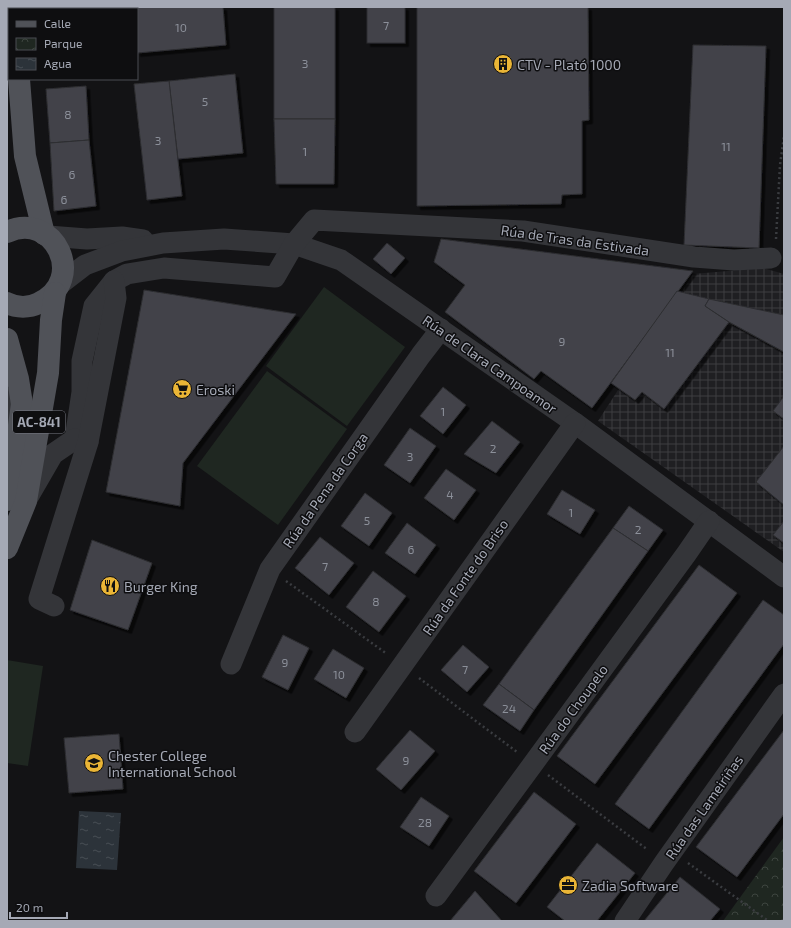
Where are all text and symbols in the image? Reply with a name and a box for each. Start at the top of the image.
legend [8,8,138,80]
text: Calle [44,16,71,30]
house number: 7 [383,18,389,32]
house number: 10 [175,20,187,34]
text: Parque [44,36,82,50]
building icon: CTV - Plató 1000 [492,53,514,75]
text: Agua [44,56,72,70]
house number: 3 [302,56,308,70]
place label: CTV - Plató 1000 [517,56,621,73]
house number: 5 [202,94,208,108]
house number: 8 [64,107,72,121]
house number: 3 [155,133,161,147]
house number: 11 [721,139,731,153]
house number: 1 [303,144,307,158]
house number: 6 [69,167,76,181]
house number: 6 [61,192,68,206]
street label: Rúa de Tras da Estivada [500,221,650,259]
street label: Rúa de Clara Campoamor [420,311,561,417]
house number: 9 [559,334,566,348]
house number: 11 [665,345,675,359]
supermarket icon: Eroski [171,378,193,400]
place label: Eroski [196,381,235,398]
house number: 1 [441,404,445,418]
road number: AC-841 [13,411,65,433]
street label: Rúa da Pena da Corga [279,429,371,551]
house number: 2 [490,441,497,455]
house number: 3 [407,449,413,463]
house number: 4 [446,487,454,501]
house number: 1 [569,505,573,519]
house number: 5 [364,513,370,527]
street label: Rúa da Fonte do Briso [419,516,511,638]
house number: 2 [635,522,642,536]
house number: 6 [408,542,415,556]
house number: 7 [322,559,328,573]
restaurant icon: Burger King [99,575,121,597]
place label: Burger King [124,578,198,595]
house number: 8 [372,594,380,608]
house number: 9 [282,655,289,669]
street label: Rúa do Choupelo [535,661,611,757]
house number: 7 [462,662,468,676]
house number: 10 [333,667,345,681]
house number: 24 [502,701,516,715]
place label: Chester College International School [108,747,237,780]
school or university icon: Chester College International School [83,752,105,774]
street label: Rúa das Lameiriñas [662,752,746,862]
house number: 9 [403,753,410,767]
house number: 28 [418,815,432,829]
office icon: Zadia Software [557,874,579,896]
place label: Zadia Software [582,877,679,894]
scale bar [10,894,67,920]
text: 20 m [16,900,43,914]

